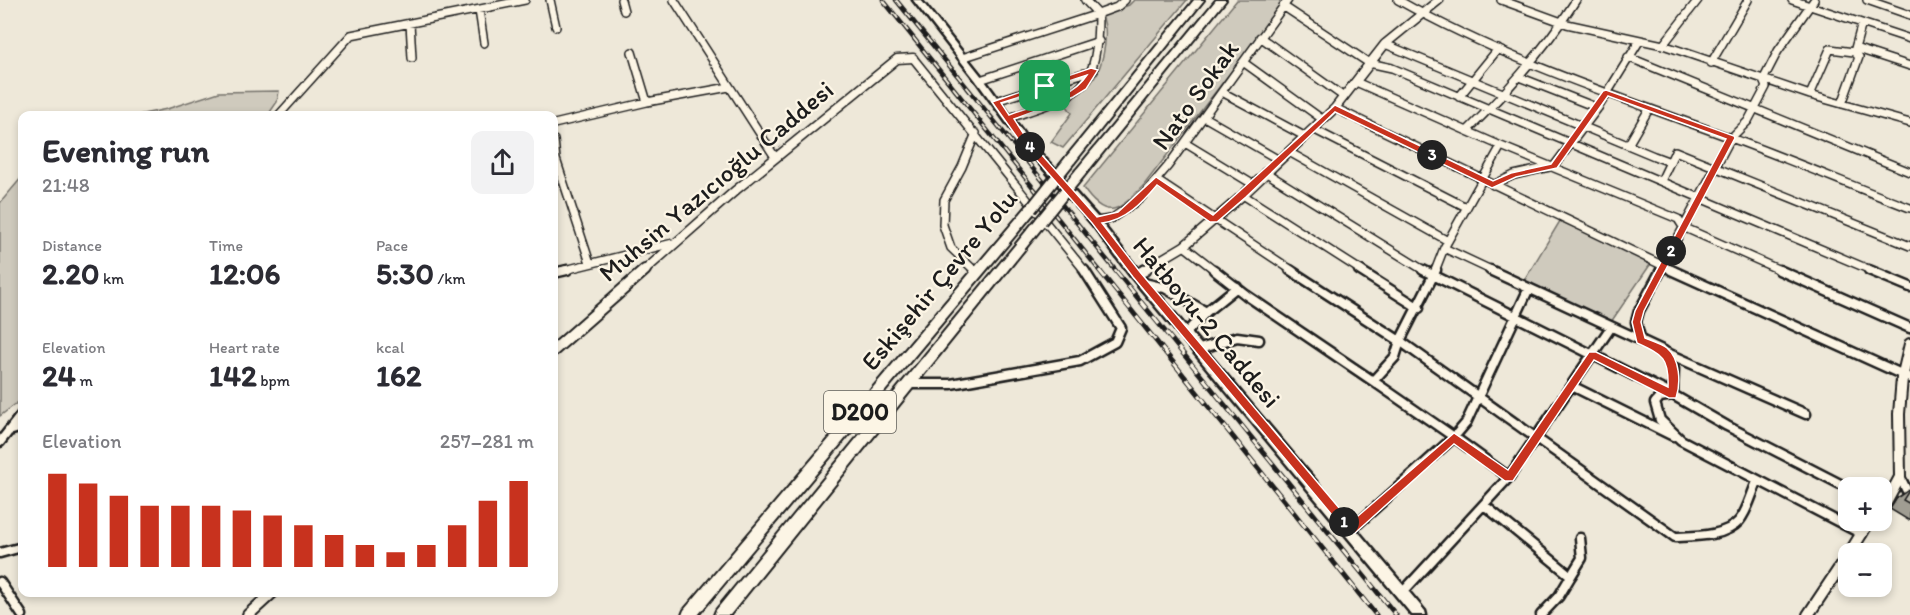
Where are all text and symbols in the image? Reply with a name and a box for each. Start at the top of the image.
street label: Nato Sokak [1144,33,1246,156]
pin [1019,60,1070,111]
icon: arrive [1028,69,1061,102]
street label: Muhsin Yazıcıoğlu Caddesi [592,73,840,289]
text: Evening run [42,131,209,170]
button: share [471,131,534,194]
pin: 4 [1015,132,1045,162]
text: 4 [1025,137,1035,156]
pin: 3 [1417,140,1447,170]
text: 3 [1428,145,1436,164]
text: 21:48 [42,173,90,197]
street label: Eskişehir Çevre Yolu [854,183,1024,377]
street label: Hatboyu-2 Caddesi [1126,230,1288,414]
text: Distance [42,236,102,255]
text: Time [209,236,243,255]
text: Pace [376,236,408,255]
pin: 2 [1656,236,1686,266]
text: 2 [1667,241,1675,260]
text: 2.20 [42,255,99,292]
text: 12:06 [209,255,280,292]
text: 5:30 [376,255,434,292]
text: km [99,269,124,288]
text: /km [434,269,465,288]
text: Elevation [42,338,106,357]
text: Heart rate [209,338,280,357]
text: kcal [376,338,404,357]
text: 24 [42,357,76,394]
text: 142 [209,357,257,394]
text: 162 [376,357,422,394]
text: m [76,371,93,390]
text: bpm [257,371,290,390]
road number: D200 [824,391,896,433]
text: Elevation [42,429,121,453]
text: 257–281 m [440,429,534,453]
map controls [1838,477,1892,597]
button: + [1838,477,1892,531]
pin: 1 [1329,507,1359,537]
text: 1 [1340,512,1348,531]
button: − [1838,543,1892,597]

